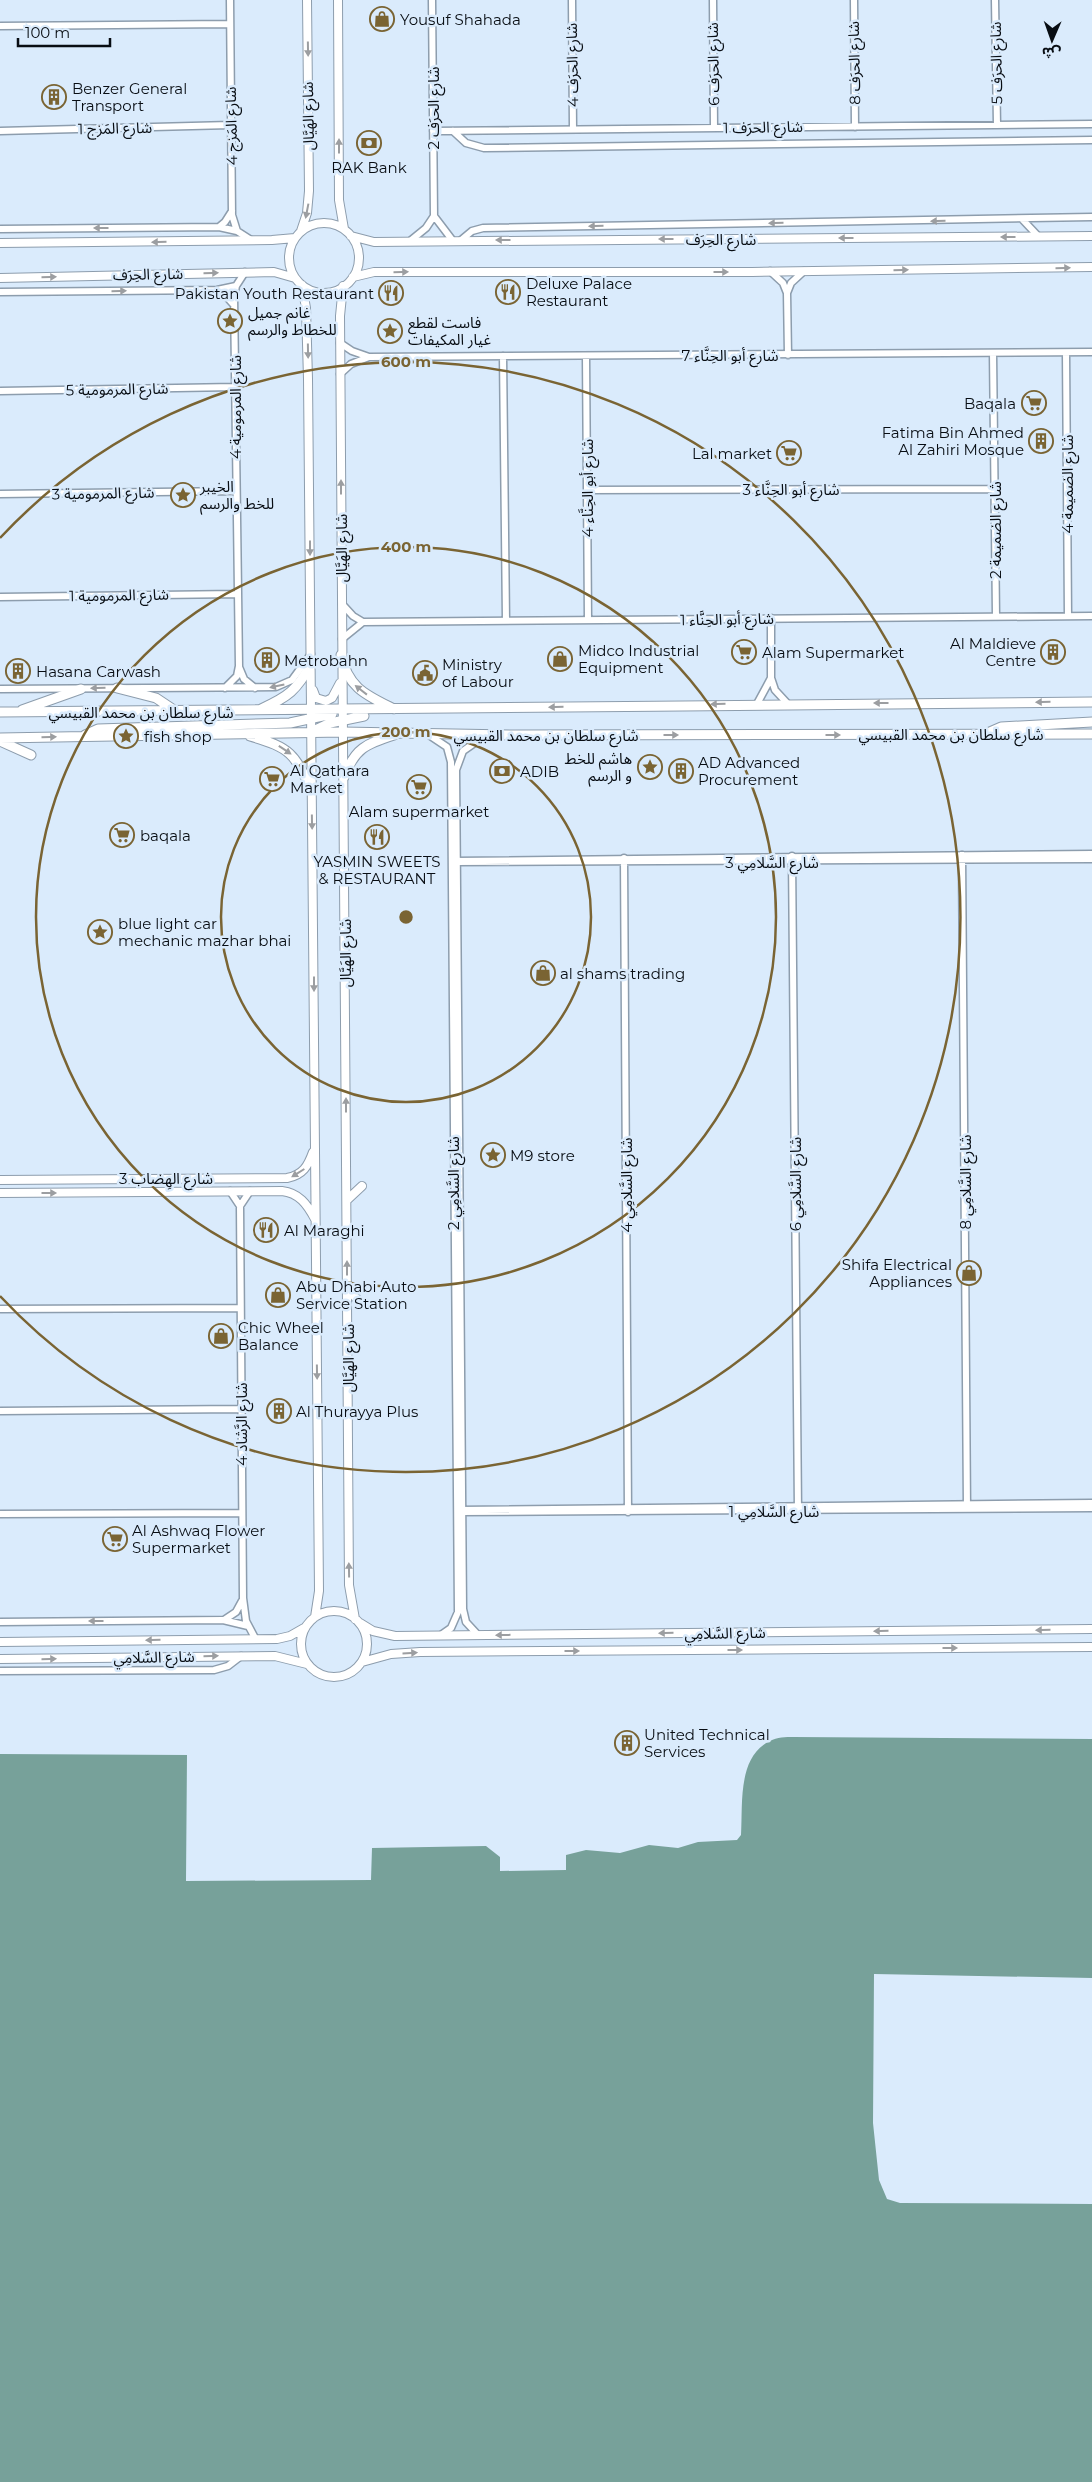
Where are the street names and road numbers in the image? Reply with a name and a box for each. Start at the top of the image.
street label: شارع الحرَف 8 [844,21,867,105]
street label: شارع الحرَف 5 [986,21,1009,105]
street label: شارع الحرَف 4 [562,22,585,107]
street label: شارع الحرَف 6 [703,22,726,106]
street label: شارع الحرَف 2 [424,66,446,149]
street label: شارع الهَيَّال [298,81,321,150]
street label: شارع المَزج 4 [221,86,244,166]
street label: شارع الحرَف 1 [723,117,803,140]
street label: شارع المَزج 1 [78,118,153,141]
street label: شارع الحِرَف [686,230,756,252]
street label: شارع الحِرَف [113,264,184,287]
street label: شارع أبو الحِنَّاء 7 [681,346,779,368]
street label: شارع المرمومية 4 [226,355,248,459]
street label: شارع المرمومية 5 [65,379,169,402]
street label: شارع الضميمة 4 [1058,434,1080,533]
street label: شارع أبو الحِنَّاء 4 [578,439,600,537]
street label: شارع أبو الحِنَّاء 3 [743,480,840,502]
street label: شارع الضميمة 2 [986,481,1008,579]
street label: شارع المرمومية 3 [51,483,155,506]
street label: شارع الهَيَّال [332,513,354,582]
street label: شارع المرمومية 1 [69,585,169,608]
street label: شارع أبو الحِنَّاء 1 [680,609,774,632]
street label: شارع سلطان بن محمد القبيسي [49,703,234,725]
street label: شارع سلطان بن محمد القبيسي [859,725,1044,747]
street label: شارع سلطان بن محمد القبيسي [454,726,639,748]
street label: شارع السَّلامِي 3 [725,853,819,875]
street label: شارع الهَيَّال [336,918,358,987]
street label: شارع السَّلامِي 8 [956,1134,978,1229]
street label: شارع السَّلامِي 2 [444,1136,466,1230]
street label: شارع السَّلامِي 4 [617,1137,639,1233]
street label: شارع السَّلامِي 6 [786,1137,808,1231]
street label: شارع الهِضاب 3 [119,1169,213,1191]
street label: شارع الهَيَّال [339,1323,361,1392]
street label: شارع الرَّشاد 4 [232,1382,254,1466]
street label: شارع السَّلامِي 1 [729,1502,820,1524]
street label: شارع السَّلامِي [684,1623,766,1646]
street label: شارع السَّلامِي [113,1647,195,1670]

